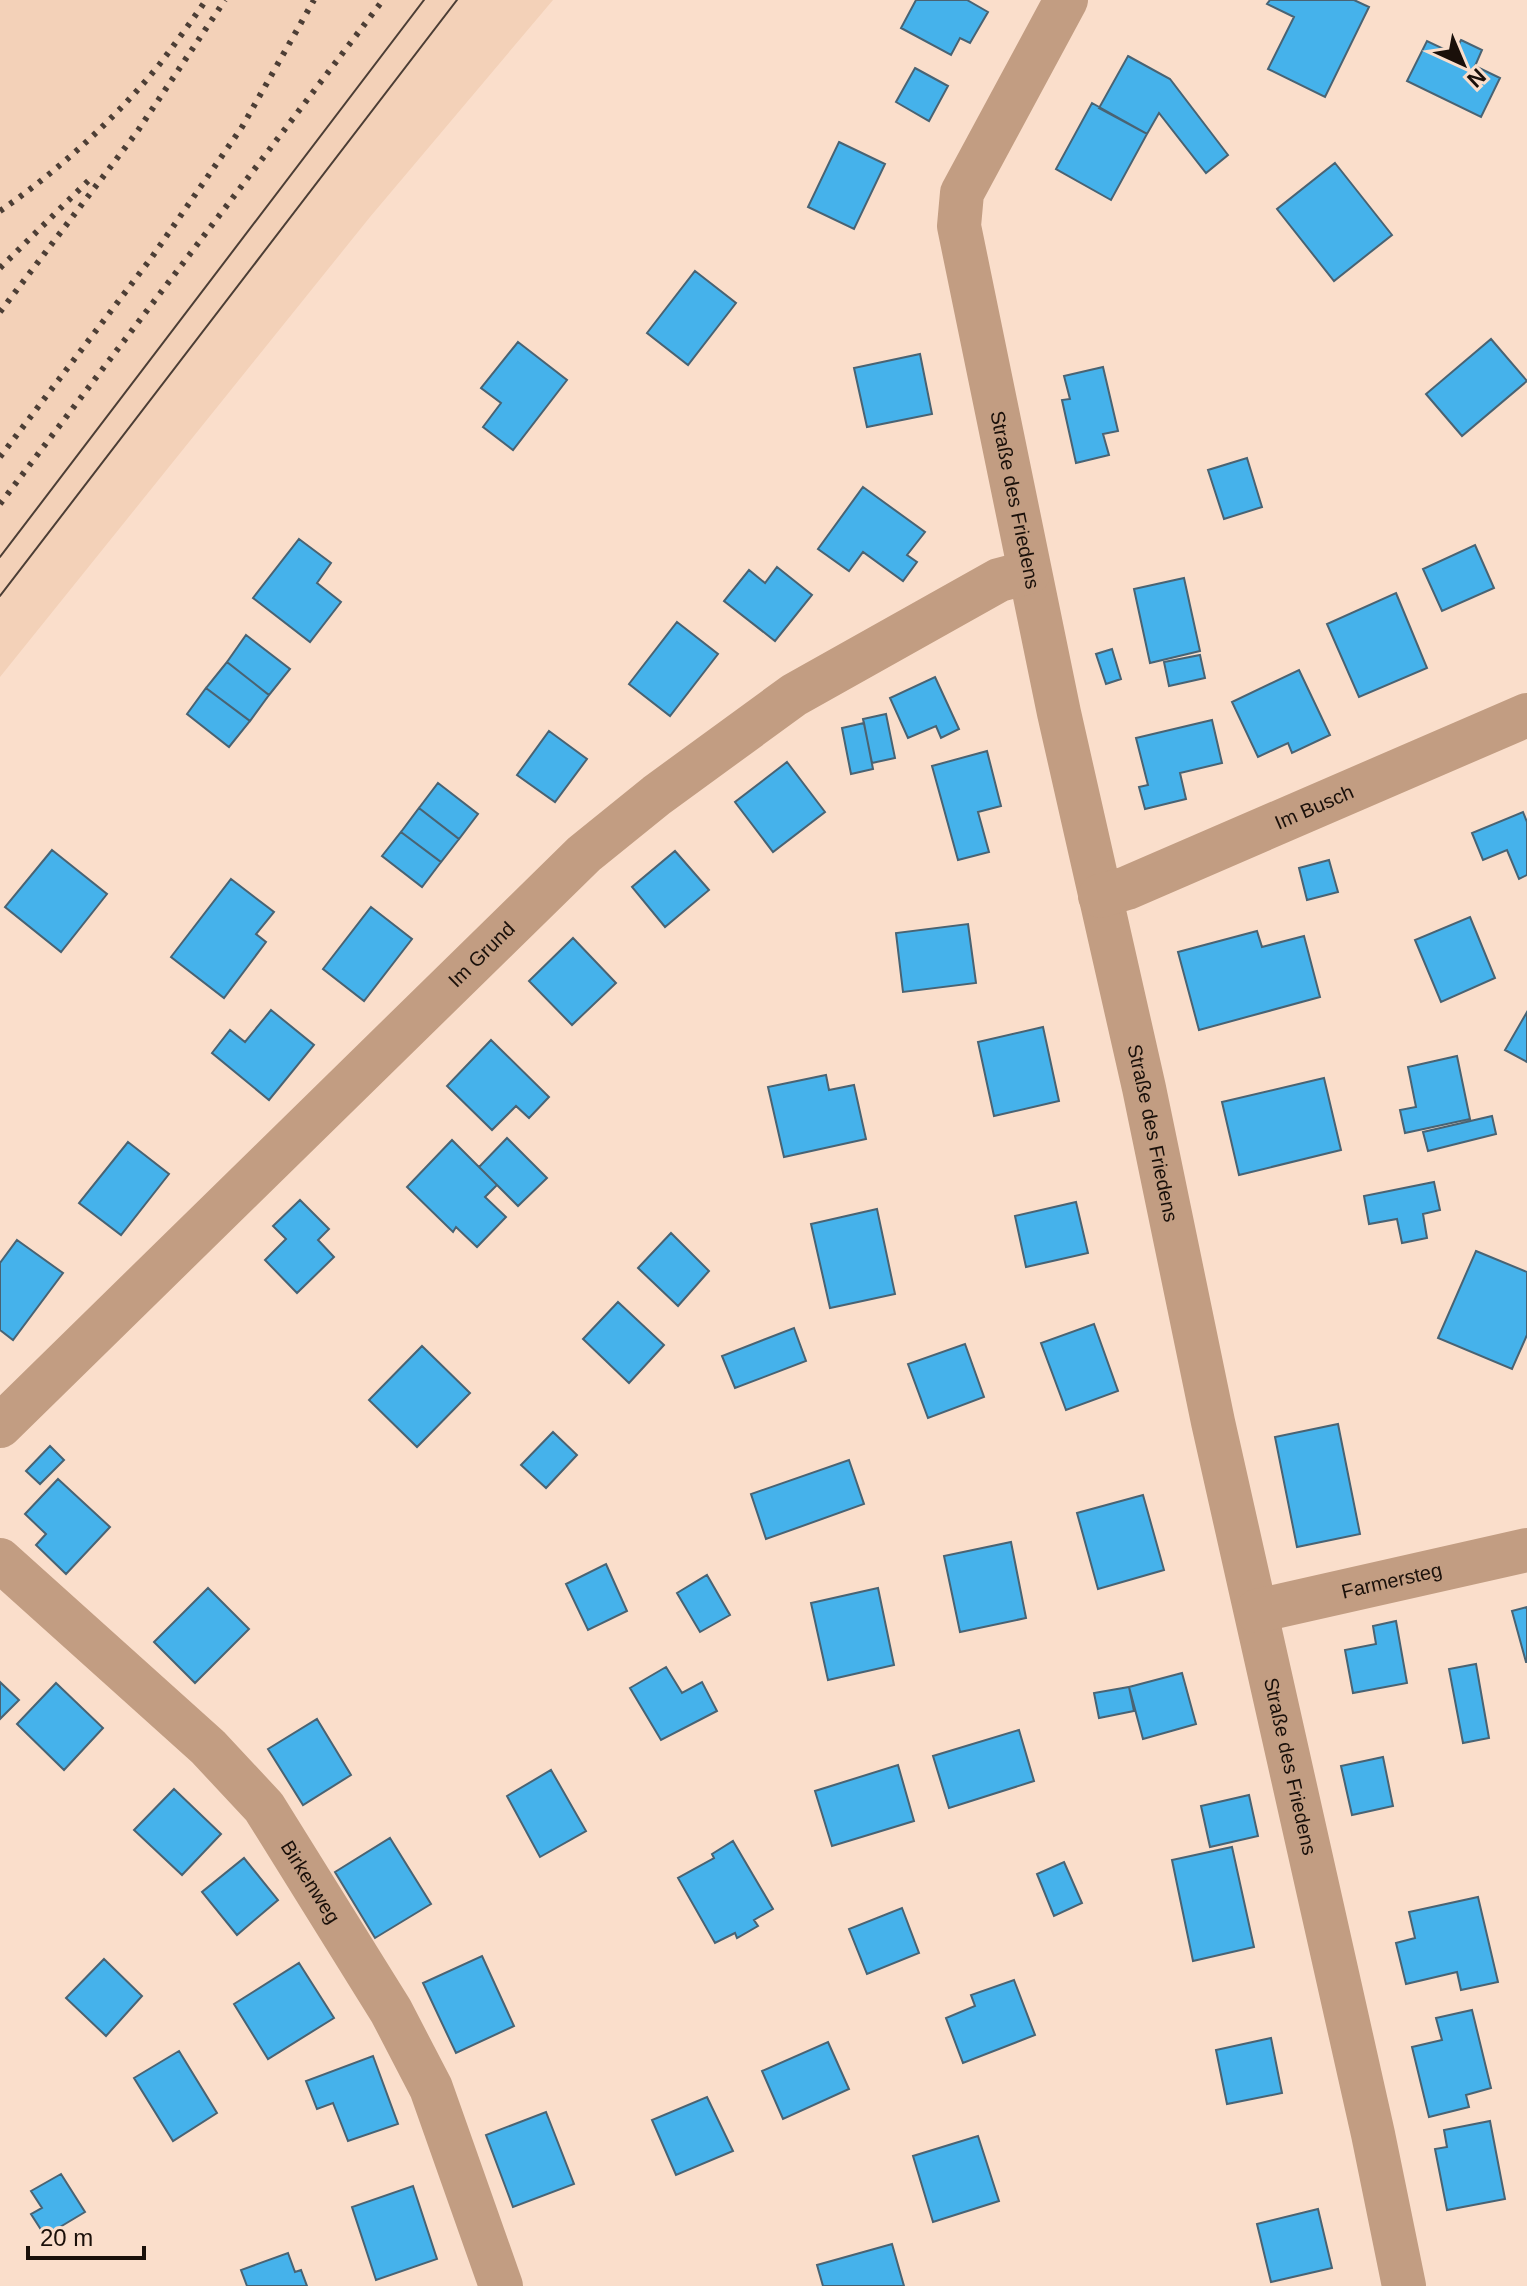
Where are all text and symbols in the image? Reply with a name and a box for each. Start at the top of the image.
north arrow [1423,24,1503,104]
text: N [1462,64,1491,93]
street label: Straße des Friedens [986,409,1044,591]
street label: Im Busch [1271,780,1357,834]
street label: Im Grund [444,917,519,991]
street label: Straße des Friedens [1123,1042,1182,1224]
street label: Farmersteg [1339,1559,1444,1603]
street label: Straße des Friedens [1260,1675,1321,1857]
street label: Birkenweg [277,1836,345,1927]
scale bar [28,2210,144,2260]
text: 20 m [40,2224,93,2251]

